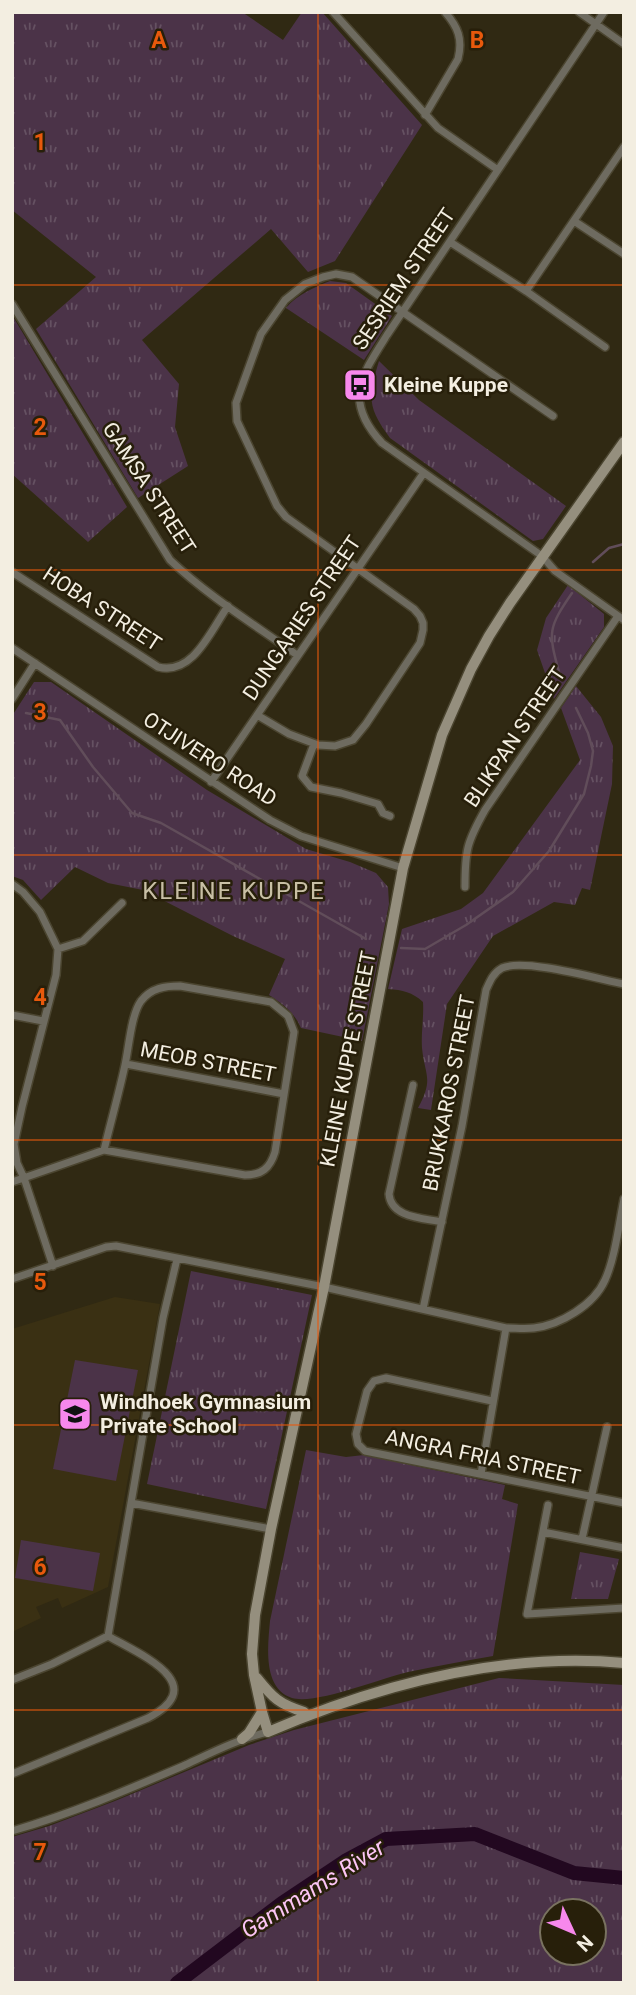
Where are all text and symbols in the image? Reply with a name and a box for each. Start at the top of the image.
text: A [151,27,167,54]
text: B [470,27,484,54]
text: 1 [33,129,47,156]
street label: SESRIEM STREET [348,203,460,354]
bus stop icon: Kleine Kuppe [341,366,379,404]
place label: Kleine Kuppe [384,373,508,397]
text: 2 [33,414,47,441]
street label: GAMSA STREET [97,418,201,559]
street label: DUNGARIES STREET [238,531,366,705]
street label: HOBA STREET [38,562,166,656]
street label: BLIKPAN STREET [459,662,571,812]
text: 3 [33,699,47,726]
street label: OTJIVERO ROAD [139,707,281,811]
district label: KLEINE KUPPE [142,877,326,905]
street label: KLEINE KUPPE STREET [315,949,381,1169]
text: 4 [33,984,47,1011]
street label: BRUKKAROS STREET [418,992,480,1193]
street label: MEOB STREET [138,1037,278,1087]
text: 5 [33,1269,47,1296]
place label: Windhoek Gymnasium Private School [100,1390,311,1438]
school or university icon: Windhoek Gymnasium Private School [56,1395,94,1433]
street label: ANGRA FRIA STREET [383,1425,583,1489]
text: 6 [33,1554,47,1581]
water label: Gammams River [236,1833,391,1944]
text: 7 [33,1839,47,1866]
north arrow [538,1897,608,1967]
text: N [572,1931,598,1956]

